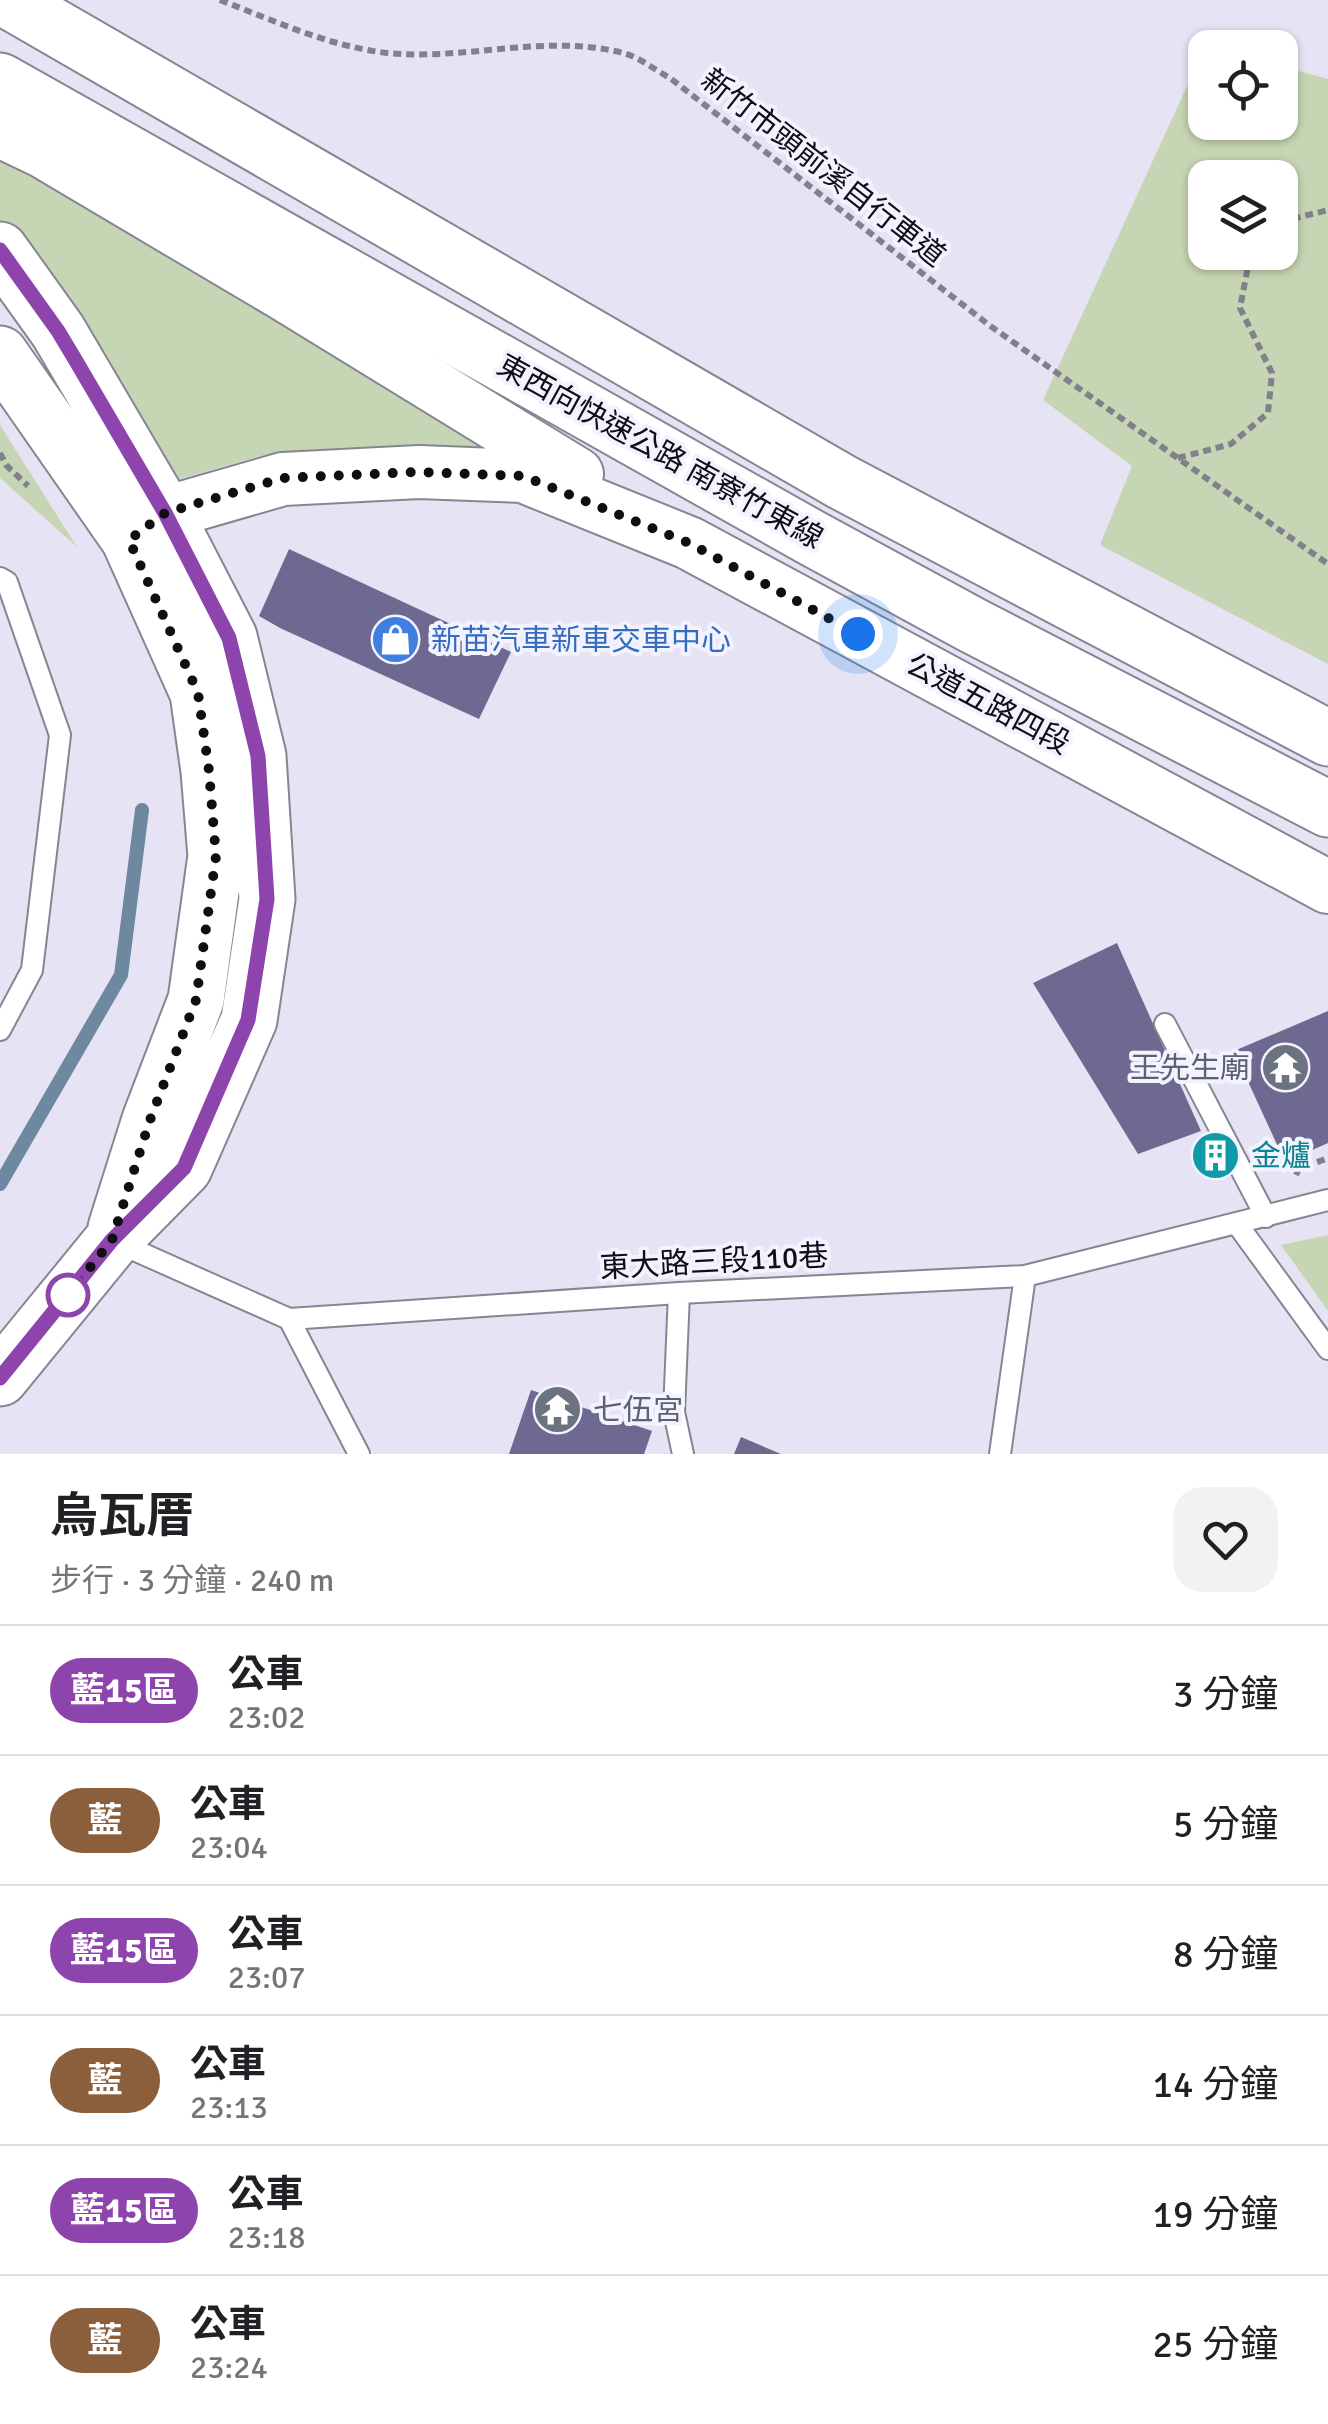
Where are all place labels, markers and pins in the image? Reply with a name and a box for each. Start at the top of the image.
shop icon: 新苗汽車新車交車中心 [370,614,422,666]
place label: 新苗汽車新車交車中心 [431,622,731,659]
temple icon: 王先生廟 [1259,1042,1311,1094]
place label: 王先生廟 [1130,1050,1250,1087]
building icon: 金爐 [1190,1130,1242,1182]
place label: 金爐 [1251,1138,1311,1175]
unlabelled marker [47,1274,89,1316]
temple icon: 七伍宮 [532,1384,584,1436]
place label: 七伍宮 [593,1392,683,1429]

